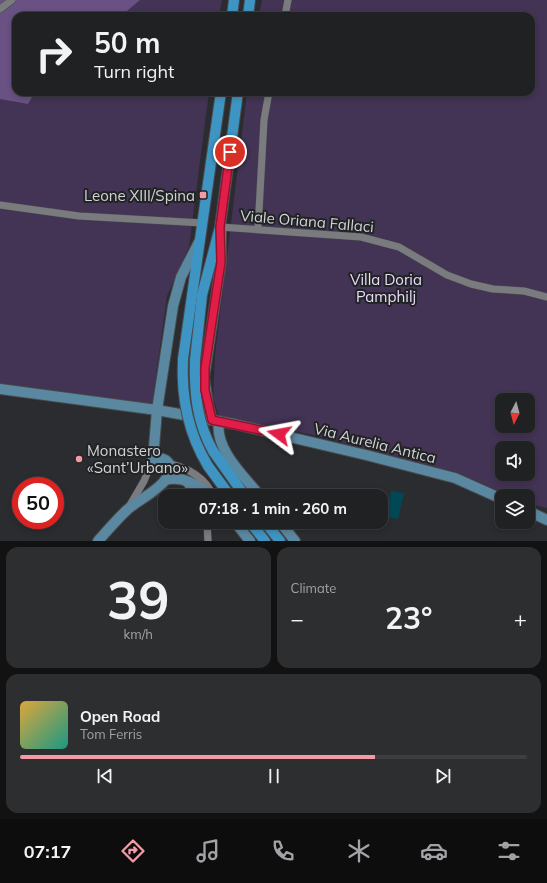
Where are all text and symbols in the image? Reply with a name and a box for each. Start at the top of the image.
text: 50 m [94,25,160,60]
icon: right [28,28,80,80]
text: Turn right [94,60,174,83]
pin [213,135,247,169]
icon: arrive [219,141,241,163]
place label: Leone XIII/Spina [84,186,195,205]
marker: Leone XIII/Spina [198,190,208,200]
street label: Viale Oriana Fallaci [239,206,375,236]
park label: Villa Doria Pamphilj [350,270,422,306]
north arrow [495,393,535,433]
map controls [495,393,535,529]
position arrow [258,413,300,455]
street label: Via Aurelia Antica [312,419,438,467]
place label: Monastero «Sant’Urbano» [87,441,188,477]
button: sound [495,441,535,481]
marker: Monastero «Sant’Urbano» [74,454,84,464]
speed limit sign: 50 [12,477,64,529]
button: layers [495,489,535,529]
text: 07:18 · 1 min · 260 m [199,499,347,518]
text: 39 [107,567,169,632]
text: Climate [291,580,336,596]
text: 23° [385,599,432,637]
text: − [291,605,304,633]
text: + [514,605,527,633]
text: km/h [124,626,153,642]
text: Open Road [80,707,160,726]
text: Tom Ferris [80,726,142,742]
icon: previous [94,765,116,787]
icon: pause [263,765,285,787]
icon: next [432,765,454,787]
icon: directions [119,837,147,865]
icon: music [194,837,222,865]
icon: phone [269,837,297,865]
icon: climate [345,837,373,865]
icon: car [420,837,448,865]
icon: filters [495,837,523,865]
text: 07:17 [24,840,71,863]

